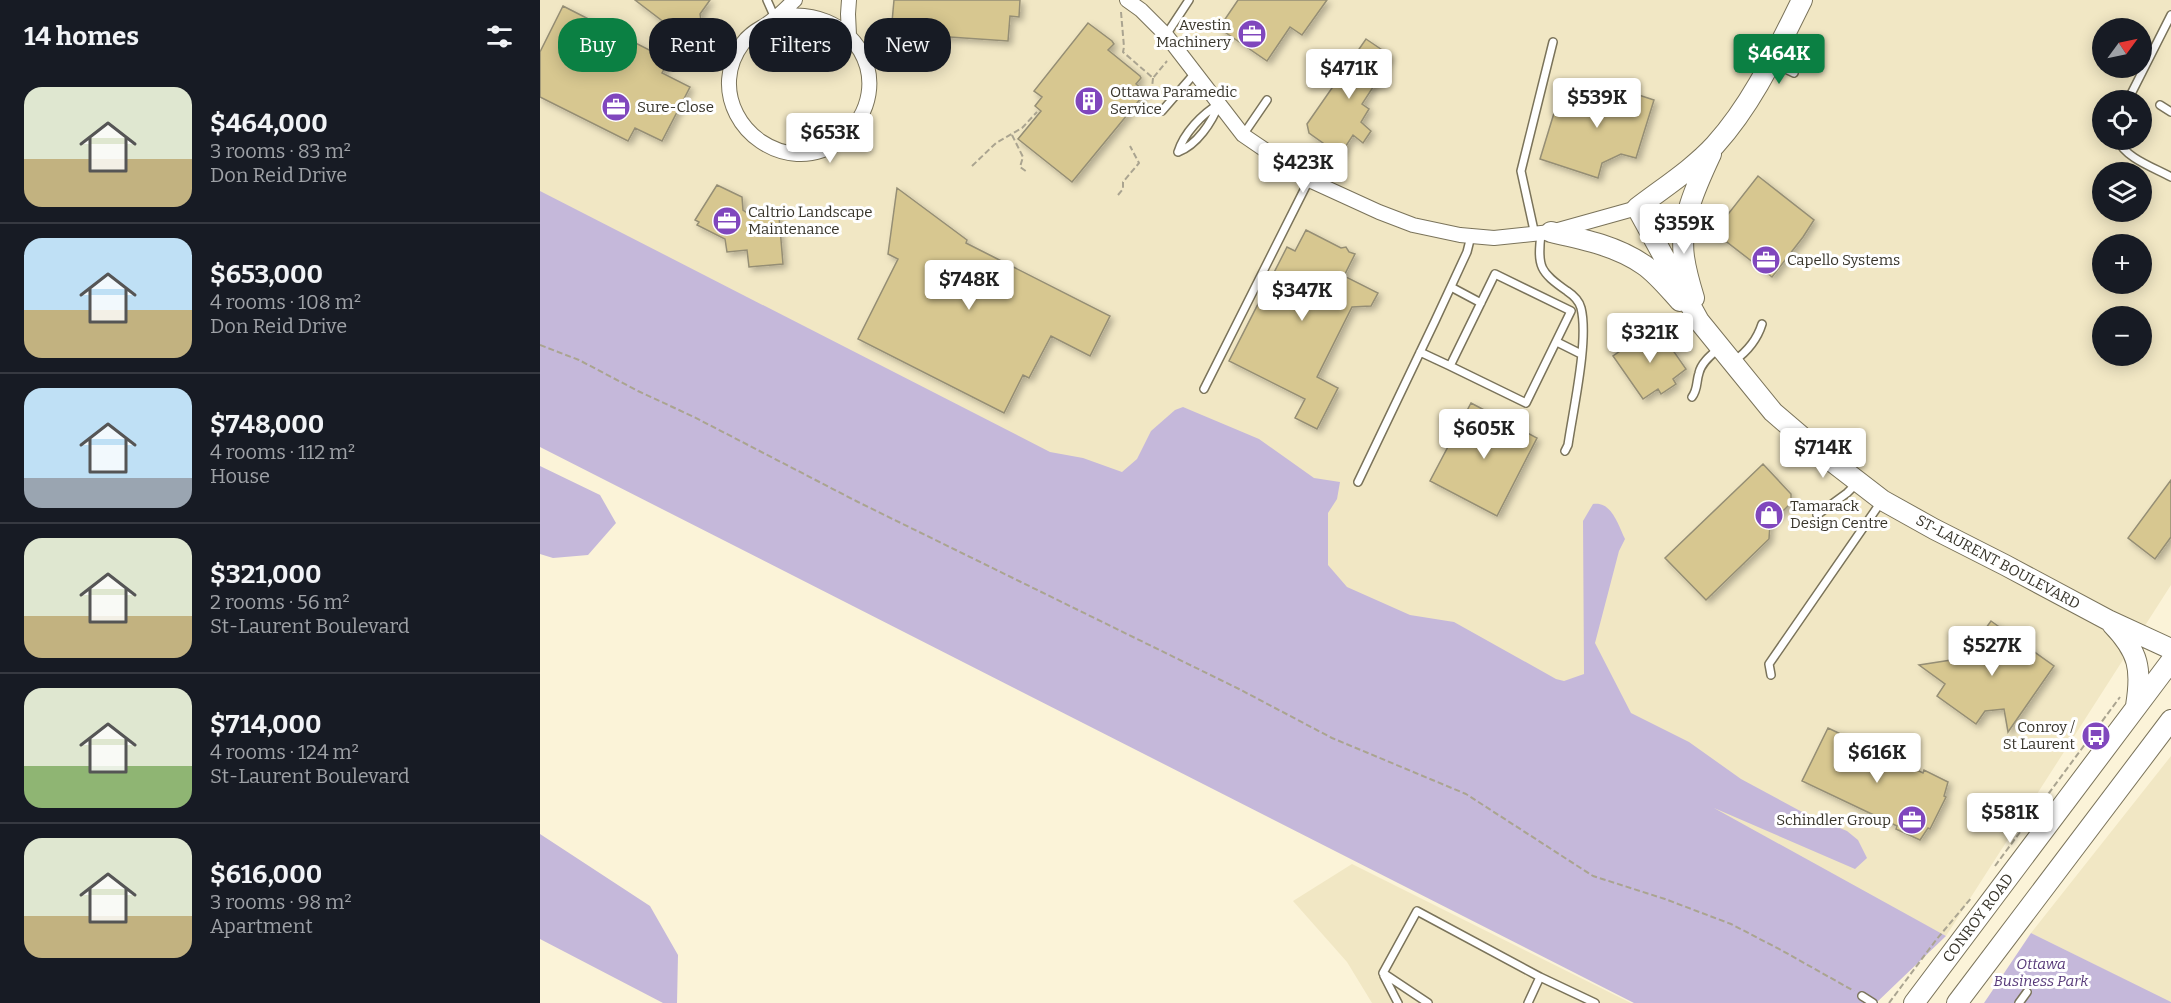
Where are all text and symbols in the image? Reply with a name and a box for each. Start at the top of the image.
place label: Avestin Machinery [1156,16,1231,51]
chip: Buy [558,18,637,72]
chip: Rent [649,18,737,72]
chip: Filters [749,18,852,72]
chip: New [864,18,951,72]
office icon: Avestin Machinery [1236,18,1268,50]
north arrow [2092,18,2152,78]
map controls [2092,18,2152,366]
icon: filters [483,20,516,53]
text: 14 homes [24,21,139,52]
pin: $464K [1737,34,1821,85]
text: $464K [1748,41,1810,65]
pin: $471K [1307,49,1391,100]
text: $471K [1320,56,1378,80]
pin: $539K [1555,78,1639,129]
place label: Ottawa Paramedic Service [1110,83,1238,118]
building icon: Ottawa Paramedic Service [1073,85,1105,117]
text: $539K [1567,85,1627,109]
button: locate [2092,90,2152,150]
office icon: Sure-Close [600,91,632,123]
place label: Sure-Close [637,98,714,116]
text: $464,000 [210,108,328,139]
icon: home [72,111,144,183]
pin: $653K [788,113,872,164]
text: $653K [800,120,860,144]
text: 3 rooms · 83 m² [210,139,351,163]
pin: $423K [1261,143,1345,194]
text: $423K [1272,150,1334,174]
button: layers [2092,162,2152,222]
text: Don Reid Drive [210,163,347,187]
place label: Caltrio Landscape Maintenance [748,203,872,238]
pin: $359K [1642,204,1726,255]
office icon: Caltrio Landscape Maintenance [711,205,743,237]
text: $359K [1654,211,1714,235]
button: + [2092,234,2152,294]
office icon: Capello Systems [1750,244,1782,276]
place label: Capello Systems [1787,251,1900,269]
text: $653,000 [210,259,323,290]
pin: $748K [927,260,1011,311]
icon: home [72,262,144,334]
text: $748K [939,267,999,291]
pin: $347K [1260,271,1344,322]
text: $347K [1272,278,1332,302]
text: 4 rooms · 108 m² [210,290,361,314]
button: − [2092,306,2152,366]
pin: $321K [1608,313,1692,364]
text: Don Reid Drive [210,314,347,338]
text: $321K [1621,320,1679,344]
text: $748,000 [210,409,324,440]
pin: $605K [1442,409,1526,460]
icon: home [72,412,144,484]
text: $605K [1453,416,1515,440]
pin: $714K [1781,428,1865,479]
text: $714K [1794,435,1852,459]
text: 4 rooms · 112 m² [210,440,355,464]
text: House [210,464,270,488]
place label: Tamarack Design Centre [1790,497,1888,532]
shop icon: Tamarack Design Centre [1753,499,1785,531]
street label: ST-LAURENT BOULEVARD [1913,511,2083,613]
text: $321,000 [210,559,321,590]
icon: home [72,562,144,634]
text: 2 rooms · 56 m² [210,590,350,614]
text: St-Laurent Boulevard [210,614,410,638]
pin: $527K [1950,626,2034,677]
text: $527K [1962,633,2022,657]
text: $714,000 [210,709,322,740]
icon: home [72,712,144,784]
place label: Conroy / St Laurent [2003,718,2076,753]
bus stop icon: Conroy / St Laurent [2080,720,2112,752]
pin: $616K [1835,733,1919,784]
text: 4 rooms · 124 m² [210,740,359,764]
text: $616K [1848,740,1906,764]
text: St-Laurent Boulevard [210,764,410,788]
pin: $581K [1968,793,2052,844]
text: $581K [1981,800,2039,824]
office icon: Schindler Group [1896,804,1928,836]
place label: Schindler Group [1776,811,1891,829]
text: $616,000 [210,859,322,890]
icon: home [72,862,144,934]
street label: CONROY ROAD [1939,870,2017,966]
text: 3 rooms · 98 m² [210,890,352,914]
text: Apartment [210,914,313,938]
park label: Ottawa Business Park [1994,955,2089,990]

